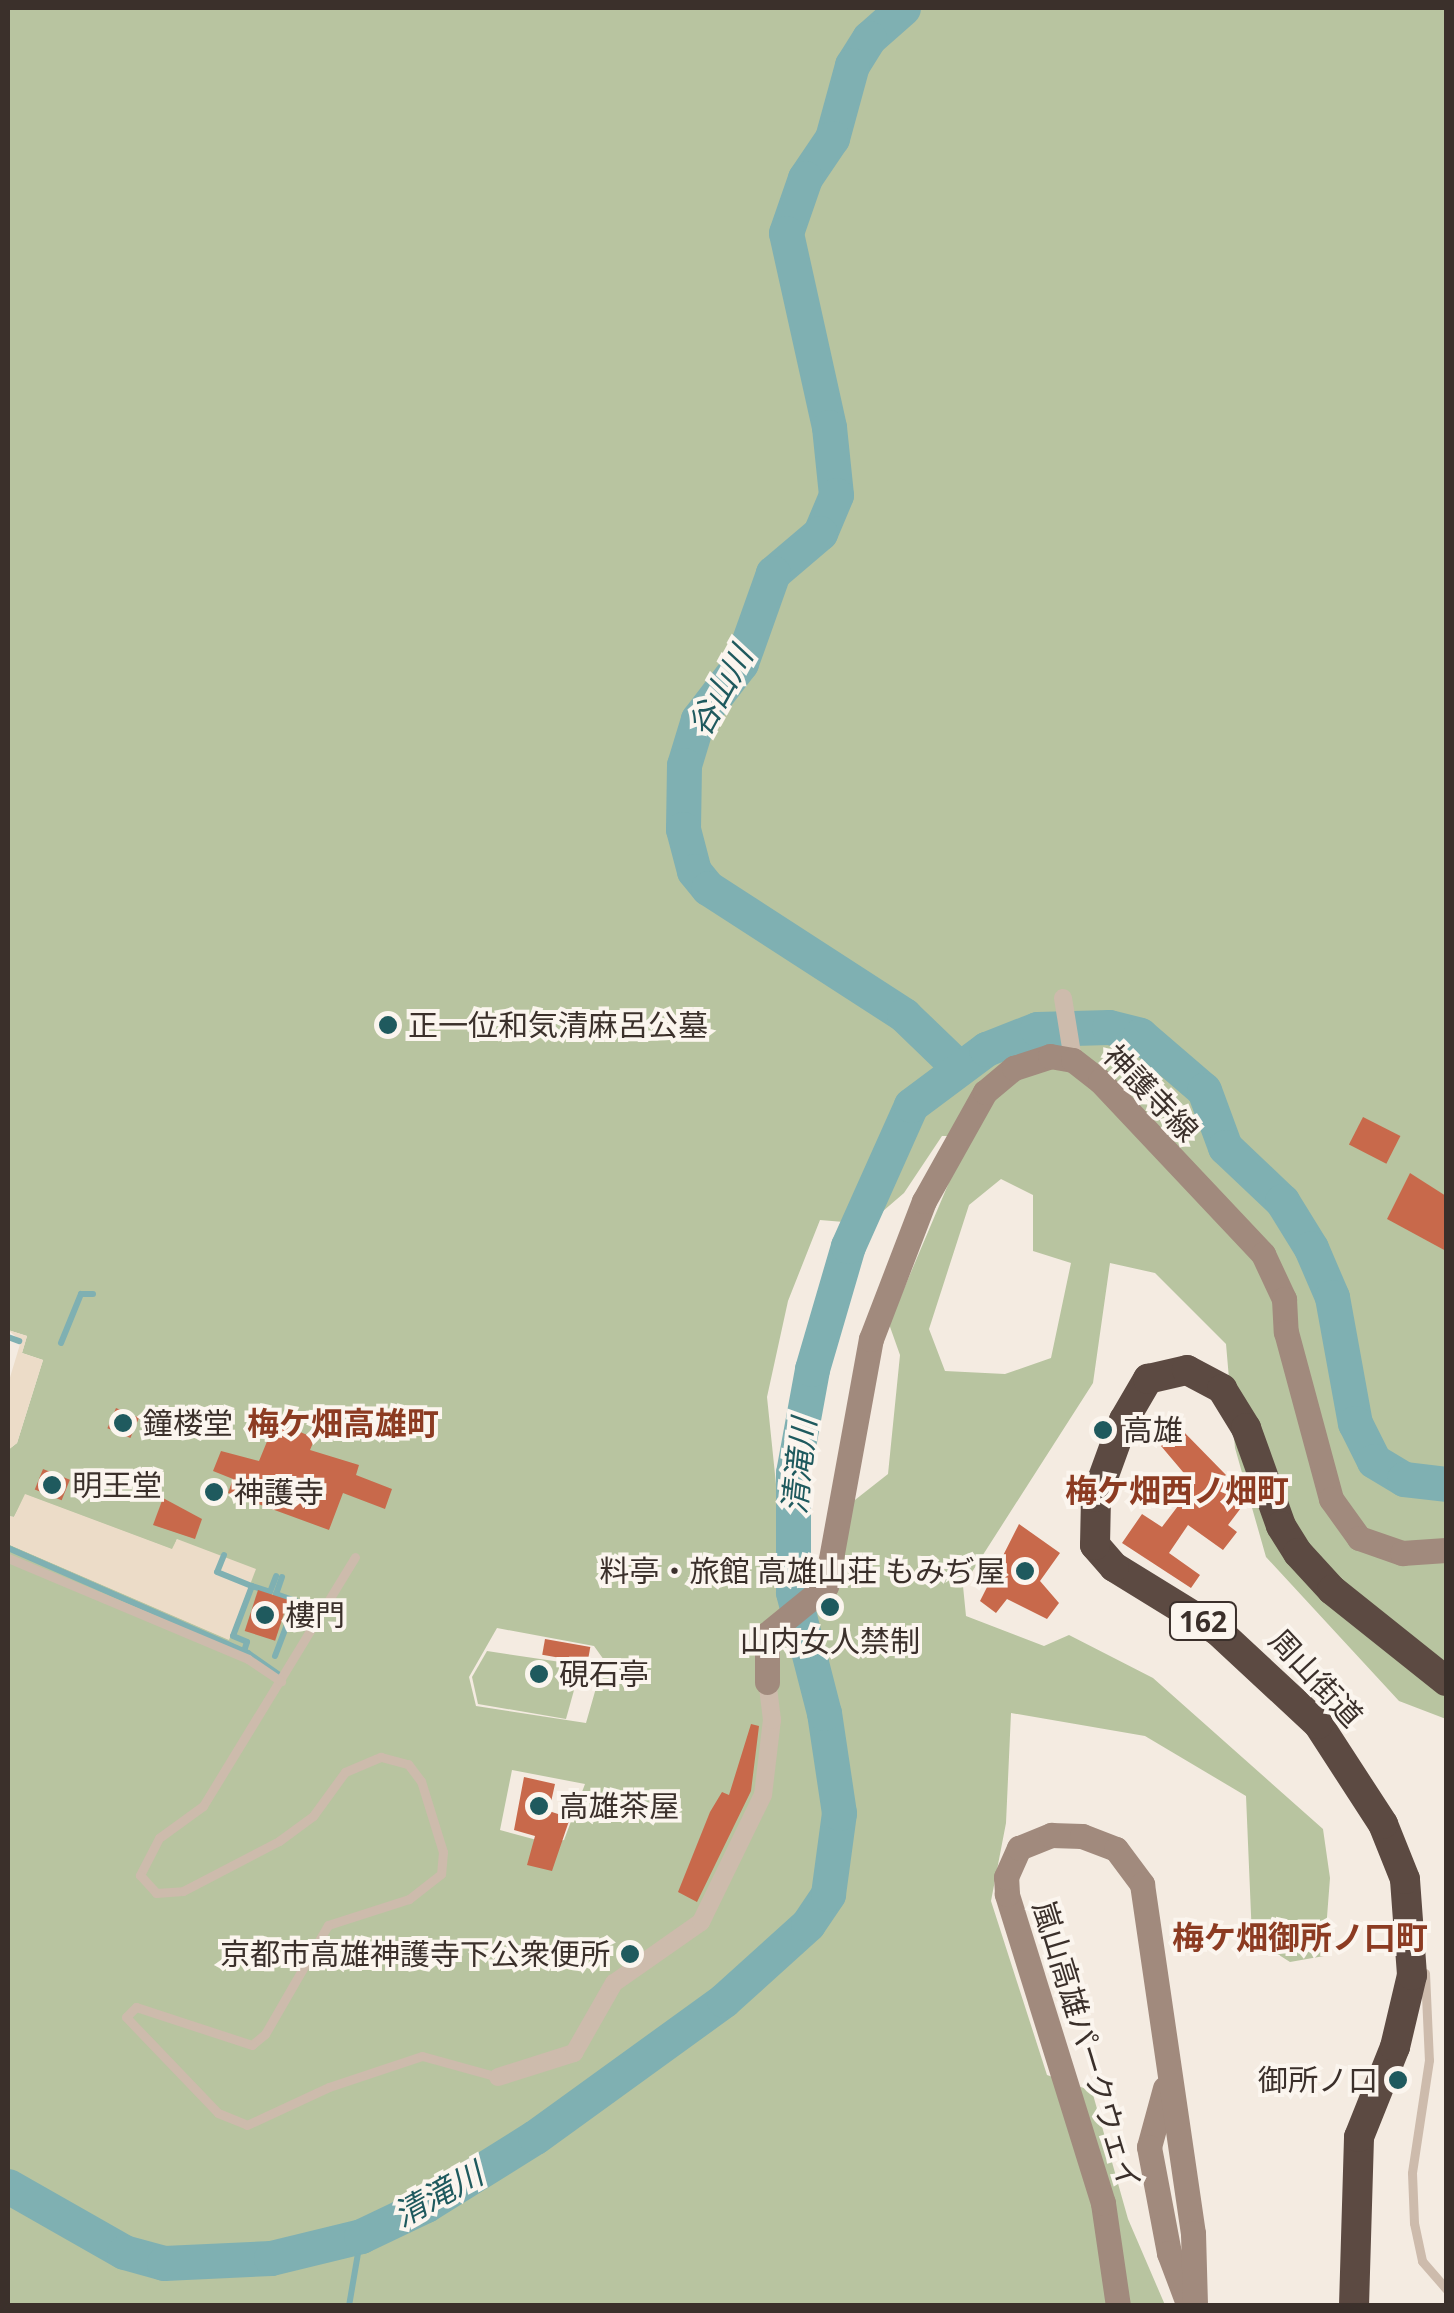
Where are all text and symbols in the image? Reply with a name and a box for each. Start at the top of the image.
water label: 谷山川 [680,640,760,742]
place label: 正一位和気清麻呂公墓 [408,1007,708,1043]
marker: 正一位和気清麻呂公墓 [377,1014,399,1036]
street label: 神護寺線 [1096,1037,1206,1149]
district label: 梅ケ畑高雄町 [247,1404,439,1442]
place label: 鐘楼堂 [143,1405,233,1441]
marker: 鐘楼堂 [112,1412,134,1434]
place label: 高雄 [1123,1412,1183,1448]
water label: 清滝川 [775,1416,823,1516]
marker: 高雄 [1092,1419,1114,1441]
place label: 明王堂 [72,1467,162,1503]
district label: 梅ケ畑西ノ畑町 [1065,1471,1289,1509]
marker: 明王堂 [41,1474,63,1496]
place label: 神護寺 [234,1474,324,1510]
marker: 神護寺 [203,1481,225,1503]
place label: 料亭・旅館 高雄山荘 もみぢ屋 [599,1553,1005,1589]
marker: 料亭・旅館 高雄山荘 もみぢ屋 [1014,1560,1036,1582]
marker: 山内女人禁制 [819,1596,841,1618]
place label: 樓門 [285,1597,345,1633]
road number: 162 [1168,1598,1238,1644]
marker: 樓門 [254,1604,276,1626]
street label: 周山街道 [1262,1622,1370,1734]
place label: 山内女人禁制 [740,1623,920,1659]
place label: 硯石亭 [559,1656,649,1692]
marker: 硯石亭 [528,1663,550,1685]
place label: 高雄茶屋 [559,1788,679,1824]
marker: 高雄茶屋 [528,1795,550,1817]
street label: 嵐山高雄パークウェイ [1026,1896,1148,2194]
district label: 梅ケ畑御所ノ口町 [1172,1918,1428,1956]
place label: 京都市高雄神護寺下公衆便所 [220,1936,610,1972]
marker: 京都市高雄神護寺下公衆便所 [619,1943,641,1965]
place label: 御所ノ口 [1258,2062,1378,2098]
marker: 御所ノ口 [1387,2069,1409,2091]
water label: 清滝川 [387,2154,489,2234]

